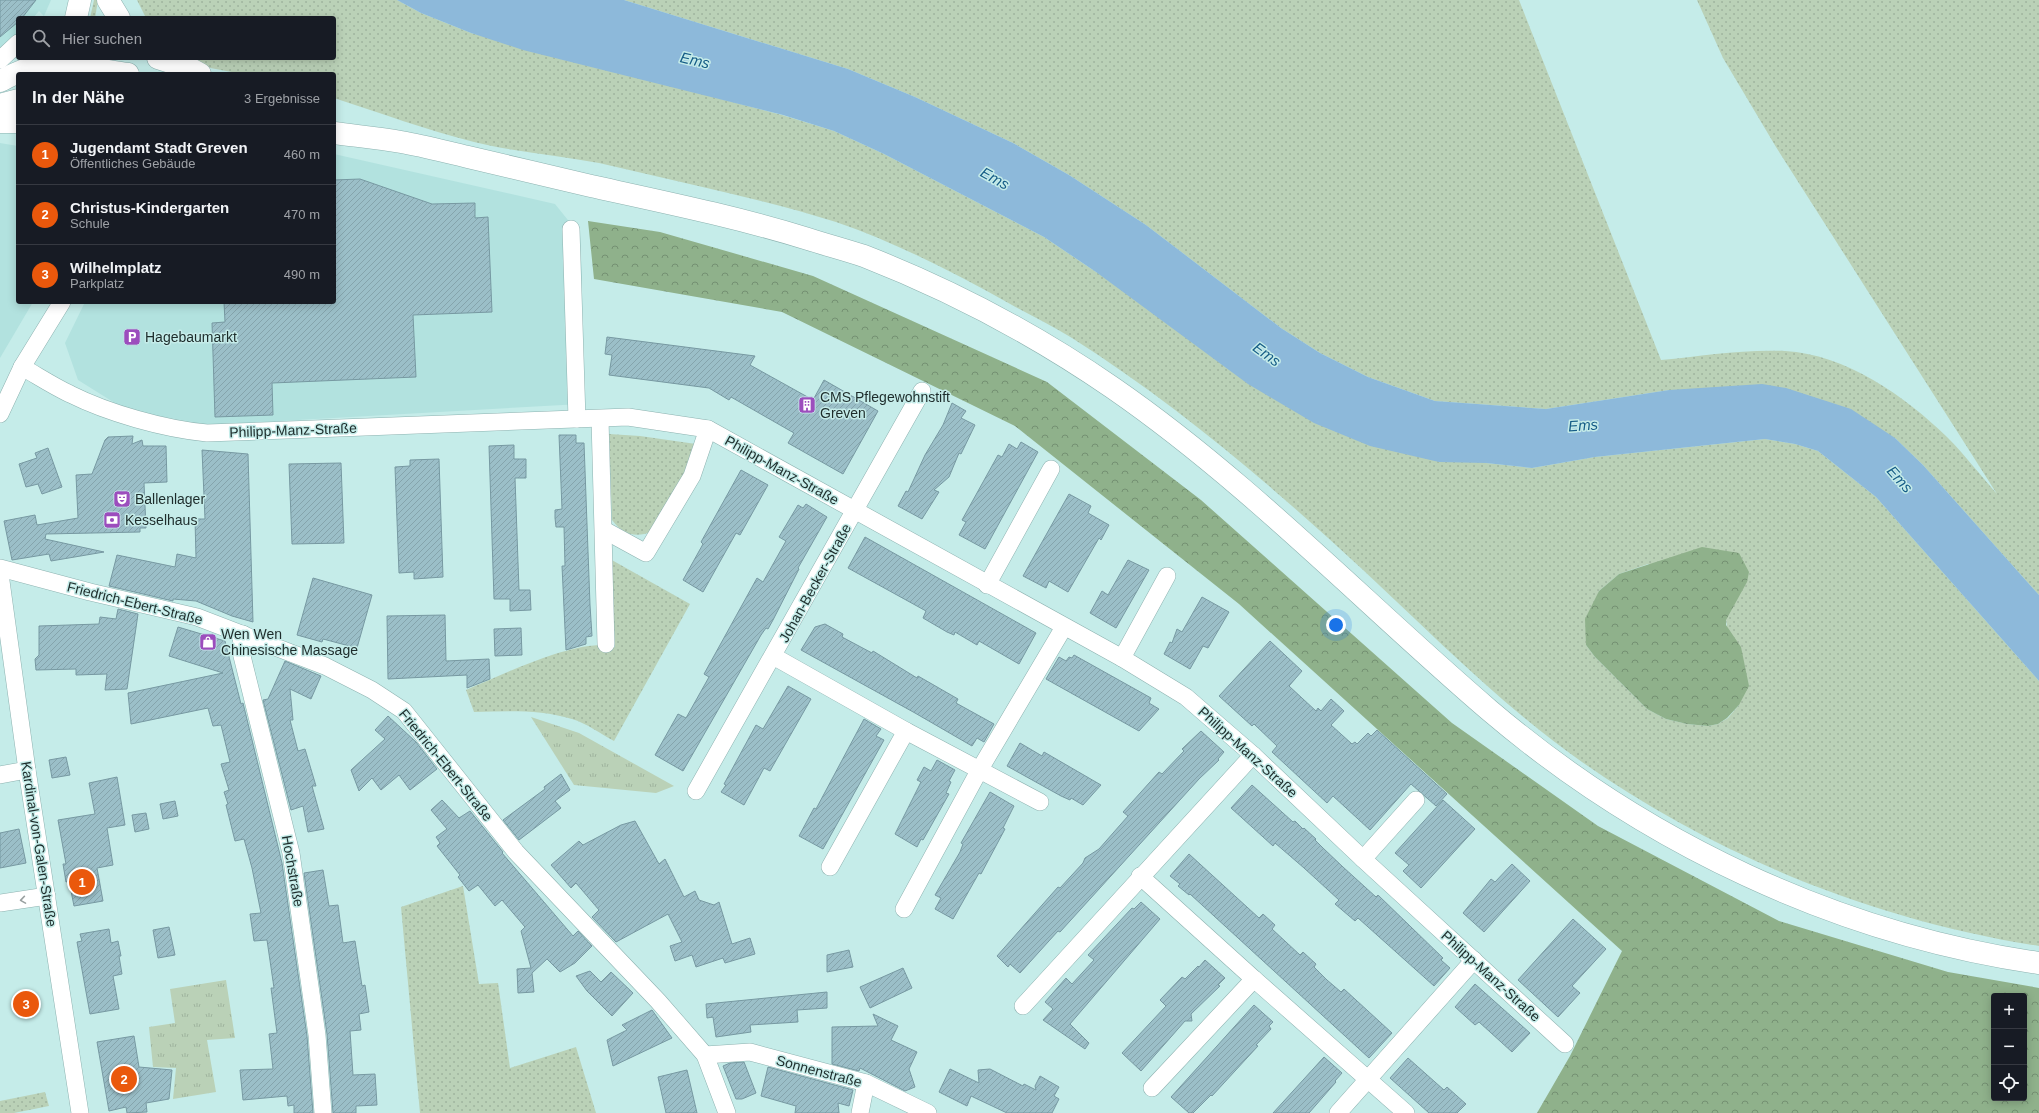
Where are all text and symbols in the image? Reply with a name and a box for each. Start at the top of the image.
search box [16,16,336,60]
icon: search [30,27,52,49]
text: Hier suchen [62,30,142,47]
water label: Ems [678,48,712,72]
text: In der Nähe [32,88,125,107]
text: 3 Ergebnisse [244,91,320,106]
text: Jugendamt Stadt Greven [70,139,248,156]
text: 1 [41,147,49,162]
text: 460 m [284,147,320,162]
text: Öffentliches Gebäude [70,156,196,171]
water label: Ems [978,163,1013,193]
text: Christus-Kindergarten [70,199,229,216]
text: 2 [41,207,49,222]
text: 470 m [284,207,320,222]
text: Schule [70,216,110,231]
text: Wilhelmplatz [70,259,162,276]
text: 3 [41,267,49,282]
text: 490 m [284,267,320,282]
text: Parkplatz [70,276,124,291]
parking icon: Hagebaumarkt [122,327,142,347]
place label: Hagebaumarkt [145,329,237,345]
water label: Ems [1250,338,1285,370]
place label: CMS Pflegewohnstift Greven [820,389,950,421]
building icon: CMS Pflegewohnstift Greven [797,395,817,415]
water label: Ems [1567,415,1599,435]
street label: Philipp-Manz-Straße [229,420,357,440]
street label: Philipp-Manz-Straße [722,432,842,508]
water label: Ems [1884,462,1917,496]
theatre icon: Ballenlager [112,489,132,509]
place label: Ballenlager [135,491,205,507]
bank icon: Kesselhaus [102,510,122,530]
place label: Kesselhaus [125,512,197,528]
street label: Johan-Becker-Straße [776,521,854,645]
street label: Friedrich-Ebert-Straße [66,578,205,628]
your location [1326,615,1346,635]
place label: Wen Wen Chinesische Massage [221,626,358,658]
shop icon: Wen Wen Chinesische Massage [198,632,218,652]
street label: Philipp-Manz-Straße [1195,703,1301,801]
street label: Friedrich-Ebert-Straße [396,706,496,824]
street label: Kardinal-von-Galen-Straße [18,760,60,928]
street label: Hochstraße [279,834,307,908]
pin: 1 [69,867,95,897]
one-way arrow [20,895,27,904]
street label: Philipp-Manz-Straße [1438,927,1544,1025]
pin: 3 [13,989,39,1019]
map controls [1991,993,2027,1101]
button: + [1991,993,2027,1029]
button: − [1991,1029,2027,1065]
street label: Sonnenstraße [774,1052,864,1090]
pin: 2 [111,1064,137,1094]
button: locate [1991,1065,2027,1101]

